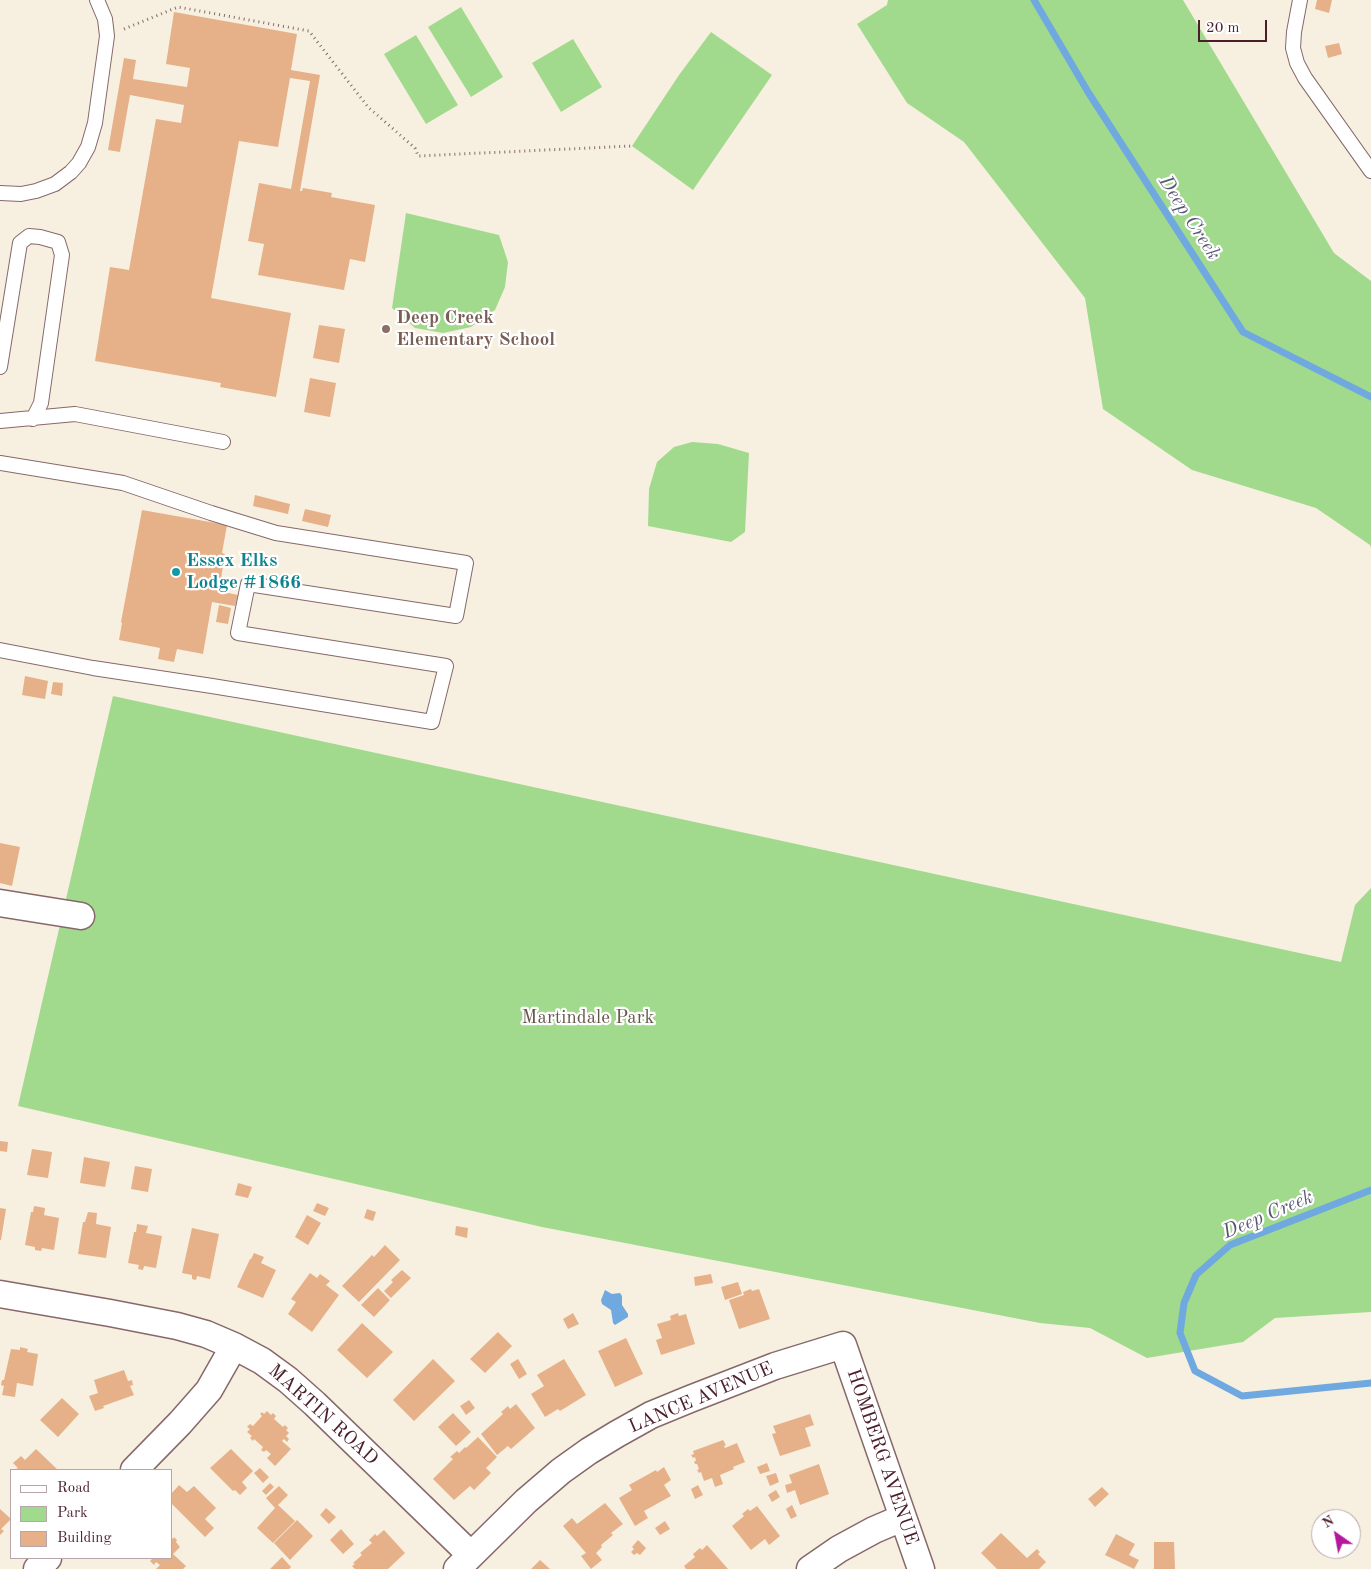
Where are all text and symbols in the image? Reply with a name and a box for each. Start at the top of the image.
scale bar [1201,10,1270,42]
text: 20 m [1206,21,1240,36]
water label: Deep Creek [1153,171,1225,265]
place label: Deep Creek Elementary School [396,307,555,351]
marker: Deep Creek Elementary School [380,323,392,335]
place label: Essex Elks Lodge #1866 [186,550,301,594]
marker: Essex Elks Lodge #1866 [170,566,182,578]
park label: Martindale Park [522,1007,654,1029]
water label: Deep Creek [1219,1185,1317,1245]
street label: LANCE AVENUE [625,1357,777,1439]
street label: MARTIN ROAD [263,1360,383,1470]
street label: HOMBERG AVENUE [841,1366,923,1548]
legend [10,1469,172,1559]
text: Road [57,1481,90,1496]
text: Park [57,1506,88,1521]
north arrow [1311,1509,1361,1559]
text: N [1320,1513,1337,1531]
text: Building [57,1531,112,1546]

